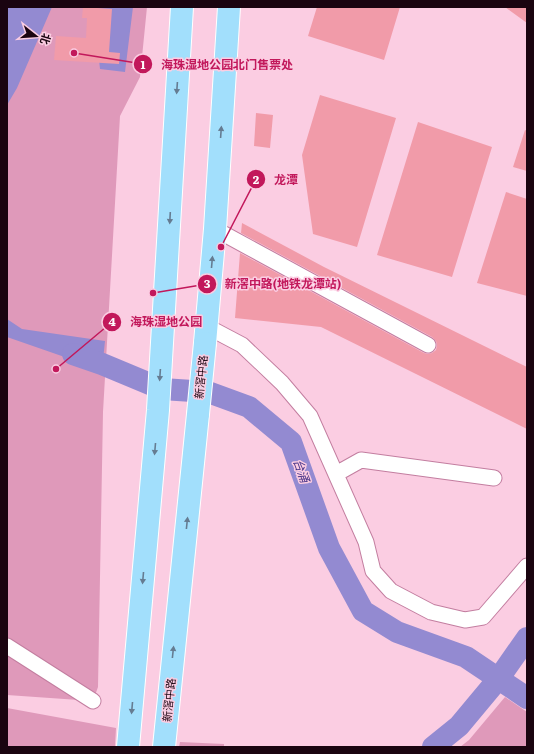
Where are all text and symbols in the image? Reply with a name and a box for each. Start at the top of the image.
north arrow [16,16,56,56]
text: 北 [37,32,56,47]
callout: 海珠湿地公园北门售票处 [133,52,301,76]
text: 1 [141,55,146,73]
text: 海珠湿地公园北门售票处 [161,55,293,73]
one-way arrow [174,82,181,94]
one-way arrow [217,126,224,138]
callout: 龙潭 [246,167,306,191]
text: 2 [253,170,260,188]
text: 龙潭 [274,170,298,188]
one-way arrow [166,212,173,224]
one-way arrow [208,256,215,268]
callout: 新滘中路(地铁龙潭站) [197,272,350,296]
text: 3 [204,274,211,292]
text: 新滘中路(地铁龙潭站) [225,274,341,292]
callout: 海珠湿地公园 [102,310,210,334]
text: 4 [108,312,116,330]
text: 海珠湿地公园 [130,312,202,330]
street label: 新滘中路 [190,354,210,400]
one-way arrow [157,369,164,381]
one-way arrow [151,443,158,455]
water label: 台涌 [289,456,315,487]
one-way arrow [183,517,190,529]
one-way arrow [140,572,147,584]
one-way arrow [170,646,177,659]
street label: 新滘中路 [158,677,178,723]
one-way arrow [129,702,135,714]

